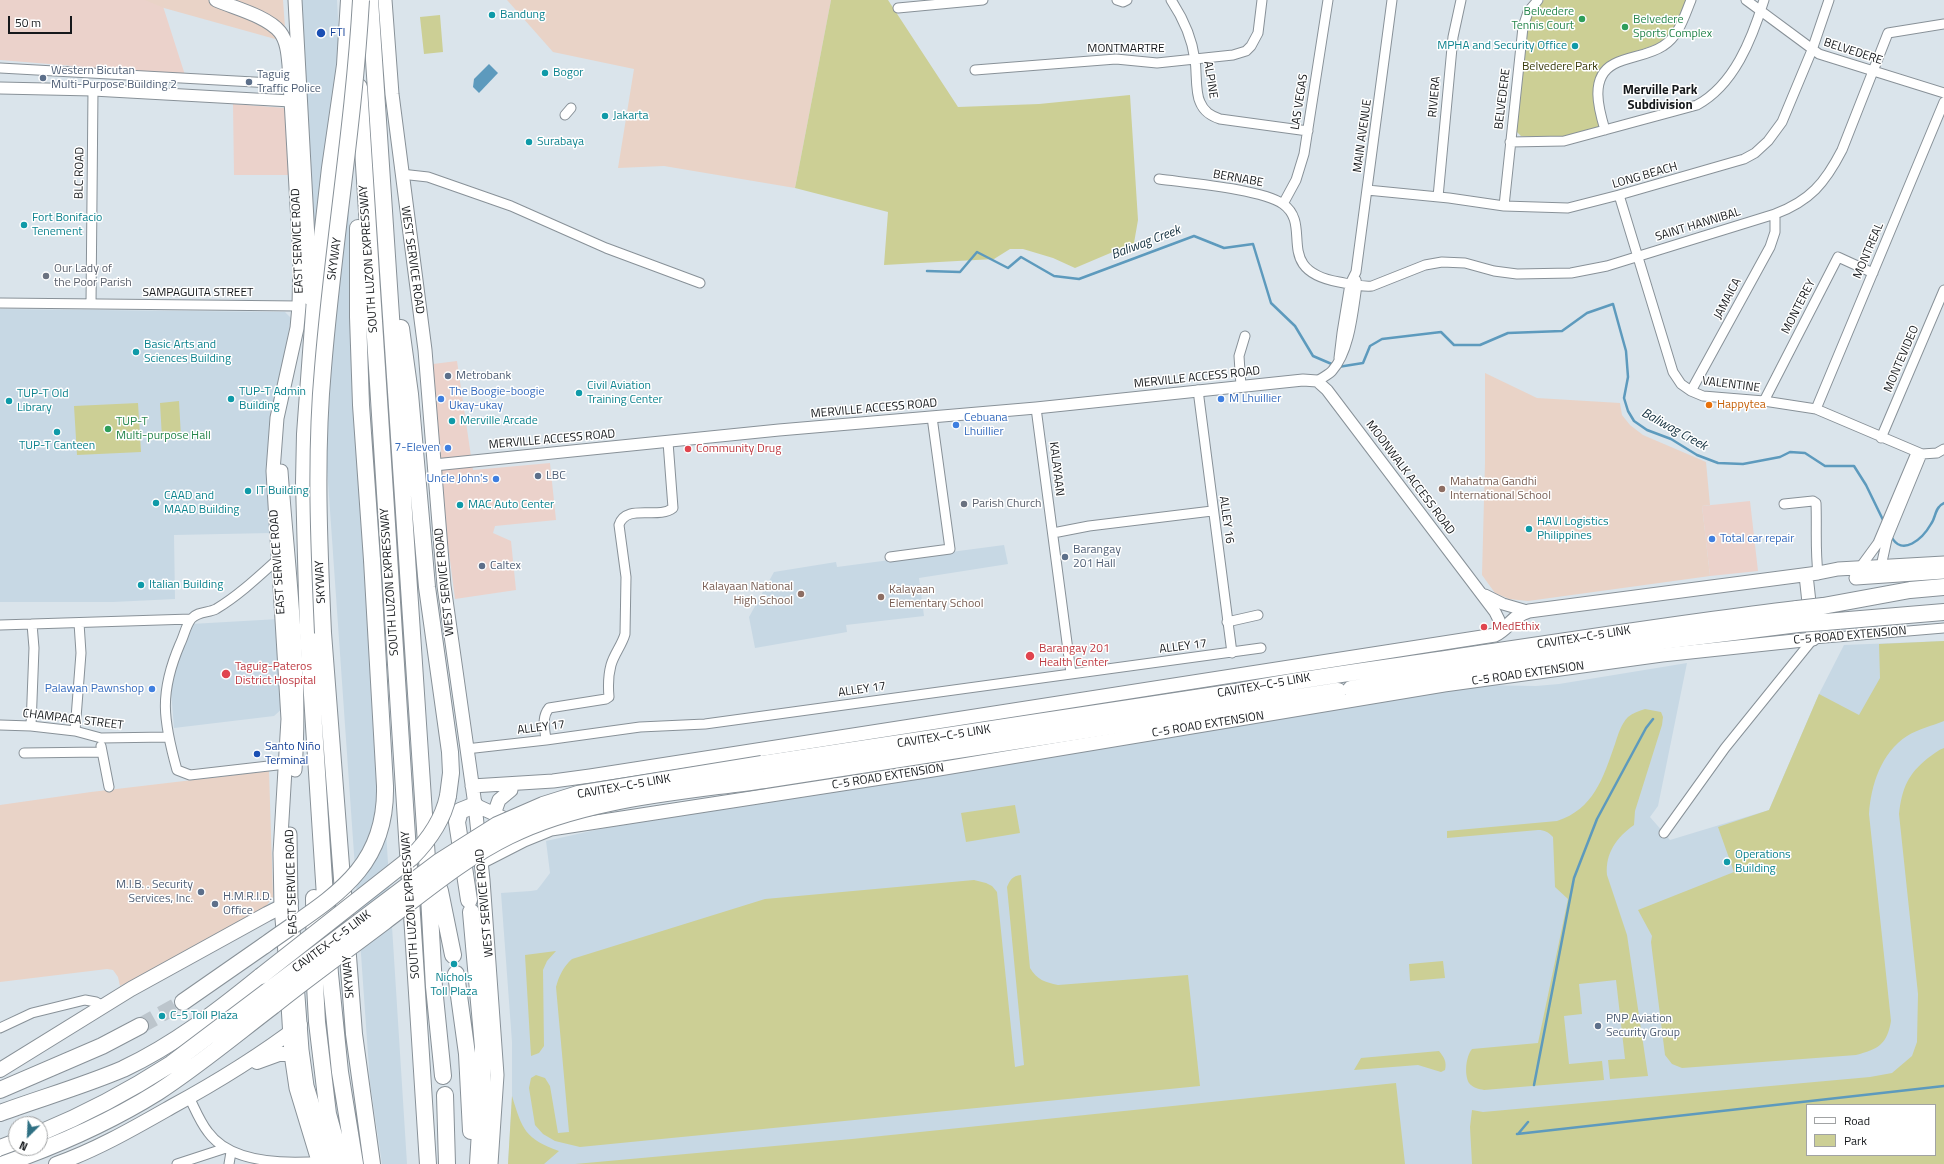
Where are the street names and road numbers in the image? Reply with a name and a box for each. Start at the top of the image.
street label: BELVEDERE [1822,36,1884,68]
street label: MONTMARTRE [1087,42,1165,56]
street label: ALPINE [1200,60,1220,100]
street label: BELVEDERE [1492,68,1514,130]
street label: LAS VEGAS [1288,73,1312,131]
street label: RIVIERA [1426,76,1444,118]
street label: MAIN AVENUE [1351,98,1375,174]
street label: BLC ROAD [72,147,88,199]
street label: LONG BEACH [1611,160,1679,192]
street label: BERNABE [1212,168,1264,190]
street label: SOUTH LUZON EXPRESSWAY [357,184,381,334]
street label: EAST SERVICE ROAD [289,188,307,294]
street label: WEST SERVICE ROAD [397,205,427,315]
street label: SAINT HANNIBAL [1654,205,1742,245]
street label: MONTREAL [1851,221,1887,281]
street label: SKYWAY [325,237,345,281]
street label: JAMAICA [1711,276,1745,322]
street label: MONTEREY [1779,277,1819,337]
street label: SAMPAGUITA STREET [143,286,253,300]
street label: MONTEVIDEO [1881,323,1923,395]
street label: MERVILLE ACCESS ROAD [1133,364,1261,392]
street label: VALENTINE [1701,374,1761,396]
street label: MERVILLE ACCESS ROAD [810,396,938,422]
street label: MOONWALK ACCESS ROAD [1362,418,1458,538]
street label: MERVILLE ACCESS ROAD [488,427,616,453]
street label: KALAYAAN [1046,441,1066,497]
street label: ALLEY 16 [1216,495,1236,545]
street label: SOUTH LUZON EXPRESSWAY [378,507,402,657]
street label: EAST SERVICE ROAD [267,509,289,615]
street label: WEST SERVICE ROAD [432,527,458,637]
street label: SKYWAY [313,560,329,604]
street label: CAVITEX–C-5 LINK [1536,624,1632,652]
street label: C-5 ROAD EXTENSION [1793,624,1907,648]
street label: ALLEY 17 [1158,637,1208,657]
street label: C-5 ROAD EXTENSION [1471,659,1585,689]
street label: CAVITEX–C-5 LINK [1216,671,1312,701]
street label: ALLEY 17 [837,680,887,700]
street label: CHAMPACA STREET [22,707,124,733]
street label: C-5 ROAD EXTENSION [1151,709,1265,741]
street label: ALLEY 17 [516,718,566,738]
street label: CAVITEX–C-5 LINK [896,723,992,751]
street label: C-5 ROAD EXTENSION [831,761,945,793]
street label: CAVITEX–C-5 LINK [576,772,672,802]
street label: EAST SERVICE ROAD [283,829,301,935]
street label: SOUTH LUZON EXPRESSWAY [399,830,423,980]
street label: WEST SERVICE ROAD [473,848,497,958]
street label: CAVITEX–C-5 LINK [290,908,374,976]
street label: SKYWAY [340,955,358,999]

